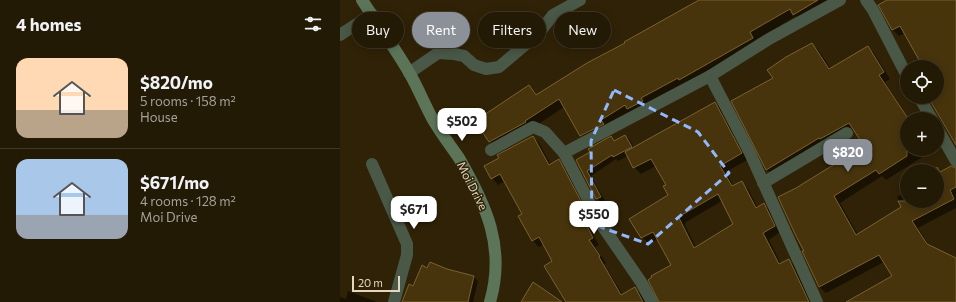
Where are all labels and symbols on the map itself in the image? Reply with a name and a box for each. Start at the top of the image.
pin: $502 [438,108,486,142]
pin: $820 [824,139,872,173]
street label: Moi Drive [455,159,491,212]
pin: $671 [390,196,438,230]
pin: $550 [570,201,618,235]
scale bar [352,274,400,293]

